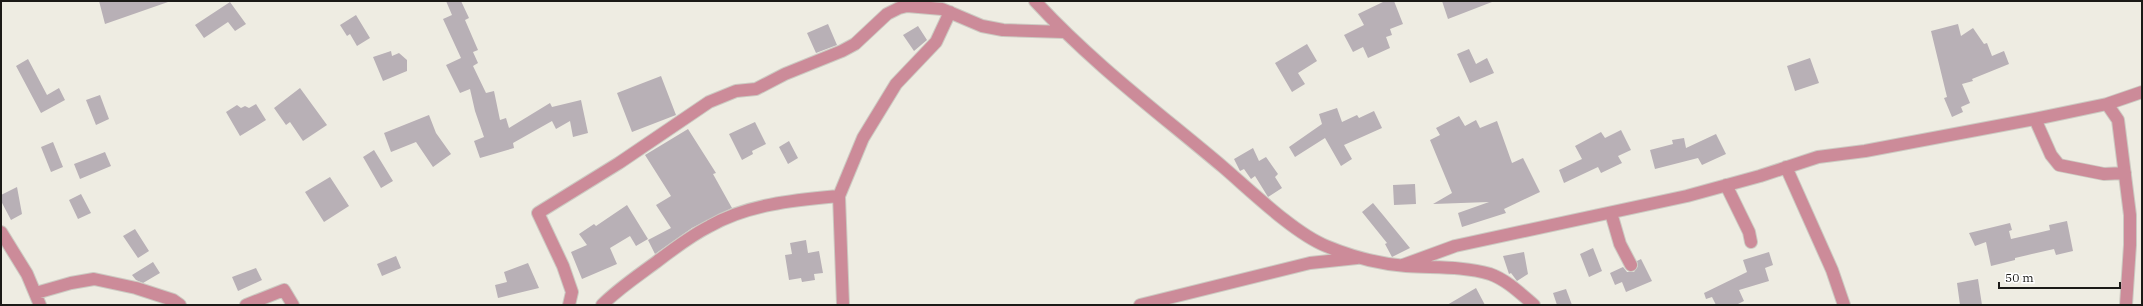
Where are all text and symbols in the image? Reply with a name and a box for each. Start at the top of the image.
scale bar [1999,264,2120,290]
text: 50 m [2005,270,2034,285]

